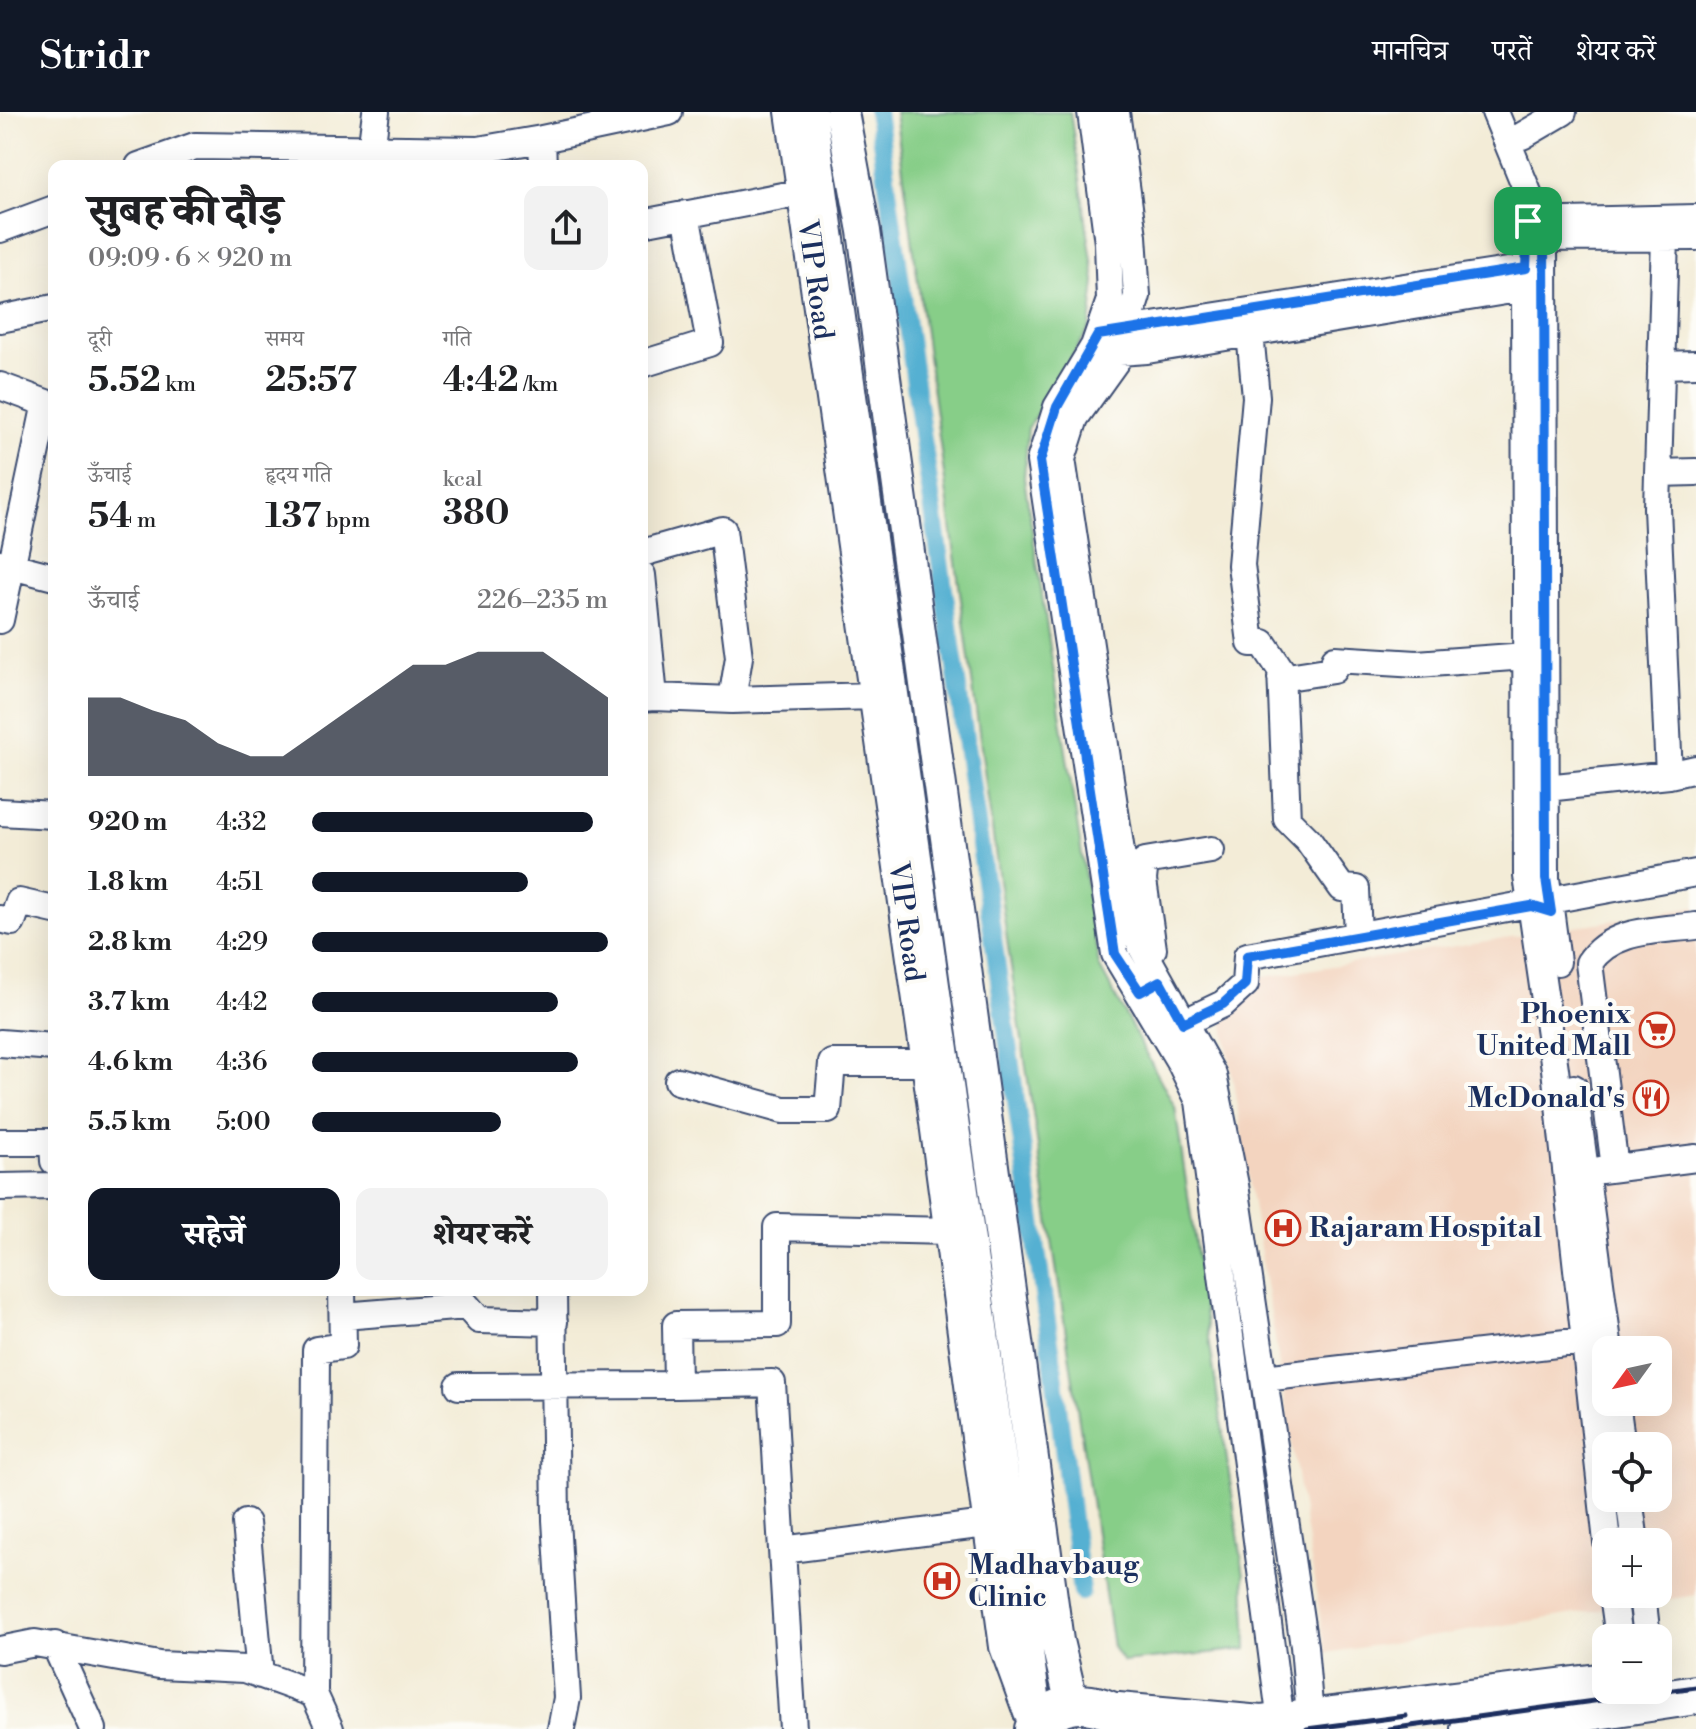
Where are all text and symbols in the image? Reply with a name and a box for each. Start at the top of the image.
text: Stridr [40,33,151,80]
text: मानचित्र [1372,34,1448,69]
text: परतें [1492,34,1532,69]
text: शेयर करें [1576,34,1656,69]
text: सुबह की दौड़ [88,184,283,239]
button: share [524,186,608,270]
pin [1494,187,1562,255]
icon: arrive [1506,199,1550,243]
street label: VIP Road [789,217,841,342]
text: 09:09 · 6 × 920 m [88,242,292,274]
text: दूरी [88,326,112,353]
text: समय [265,326,304,353]
text: गति [443,326,471,353]
text: 5.52 [88,360,161,402]
text: 25:57 [265,360,357,402]
text: 4:42 [443,360,519,402]
text: km [161,371,196,398]
text: /km [519,371,558,398]
text: ऊँचाई [88,462,131,489]
text: हृदय गति [265,462,332,489]
text: kcal [443,466,483,493]
text: 380 [443,493,510,535]
text: 54 [88,496,132,538]
text: 137 [265,496,321,538]
text: m [132,507,156,534]
text: bpm [321,507,370,534]
text: ऊँचाई [88,584,139,616]
text: 226–235 m [477,584,608,616]
text: 920 m [88,806,167,838]
text: 4:32 [216,806,267,838]
street label: VIP Road [880,859,932,984]
text: 1.8 km [88,866,168,898]
text: 4:51 [216,866,263,898]
text: 2.8 km [88,926,172,958]
text: 4:29 [216,926,268,958]
text: 3.7 km [88,986,170,1018]
text: 4:42 [216,986,268,1018]
place label: Phoenix United Mall [1477,997,1632,1064]
supermarket icon: Phoenix United Mall [1638,1011,1676,1049]
text: 4.6 km [88,1046,173,1078]
text: 4:36 [216,1046,267,1078]
restaurant icon: McDonald's [1632,1079,1670,1117]
place label: McDonald's [1468,1081,1625,1116]
text: 5.5 km [88,1106,171,1138]
text: 5:00 [216,1106,271,1138]
button: सहेजें [88,1188,340,1280]
button: शेयर करें [356,1188,608,1280]
hospital icon: Rajaram Hospital [1264,1209,1302,1247]
place label: Rajaram Hospital [1309,1211,1542,1246]
north arrow [1592,1336,1672,1416]
map controls [1592,1336,1672,1704]
button: locate [1592,1432,1672,1512]
button: + [1592,1528,1672,1608]
place label: Madhavbaug Clinic [968,1548,1140,1615]
hospital icon: Madhavbaug Clinic [923,1562,961,1600]
button: − [1592,1624,1672,1704]

